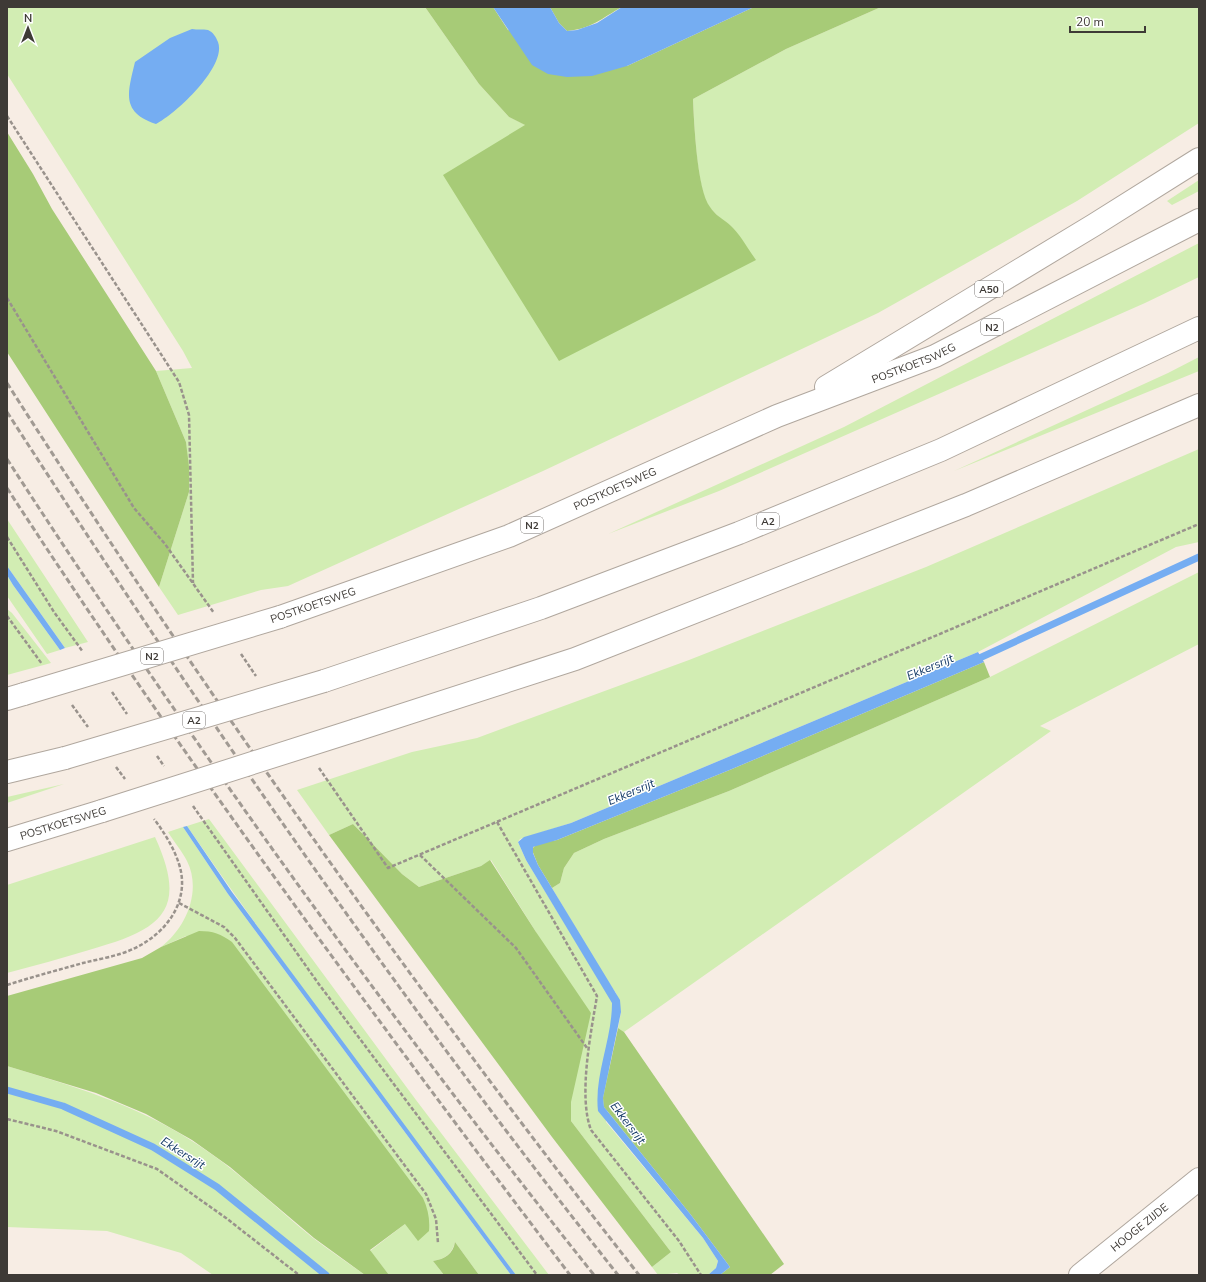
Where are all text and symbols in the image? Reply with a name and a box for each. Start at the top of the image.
north arrow [8,8,48,48]
scale bar [1070,8,1145,34]
text: N [24,11,32,26]
text: 20 m [1076,14,1104,30]
road number: A50 [975,281,1003,297]
road number: N2 [981,319,1003,335]
street label: POSTKOETSWEG [870,340,958,387]
street label: POSTKOETSWEG [571,464,659,514]
road number: A2 [757,513,779,529]
road number: N2 [521,517,543,533]
street label: POSTKOETSWEG [269,584,358,627]
road number: N2 [141,648,163,664]
water label: Ekkersrijt [904,650,957,684]
road number: A2 [183,712,205,728]
water label: Ekkersrijt [605,775,658,809]
street label: POSTKOETSWEG [18,803,108,844]
water label: Ekkersrijt [607,1098,650,1148]
water label: Ekkersrijt [158,1133,209,1173]
street label: HOOGE ZIJDE [1108,1200,1171,1255]

